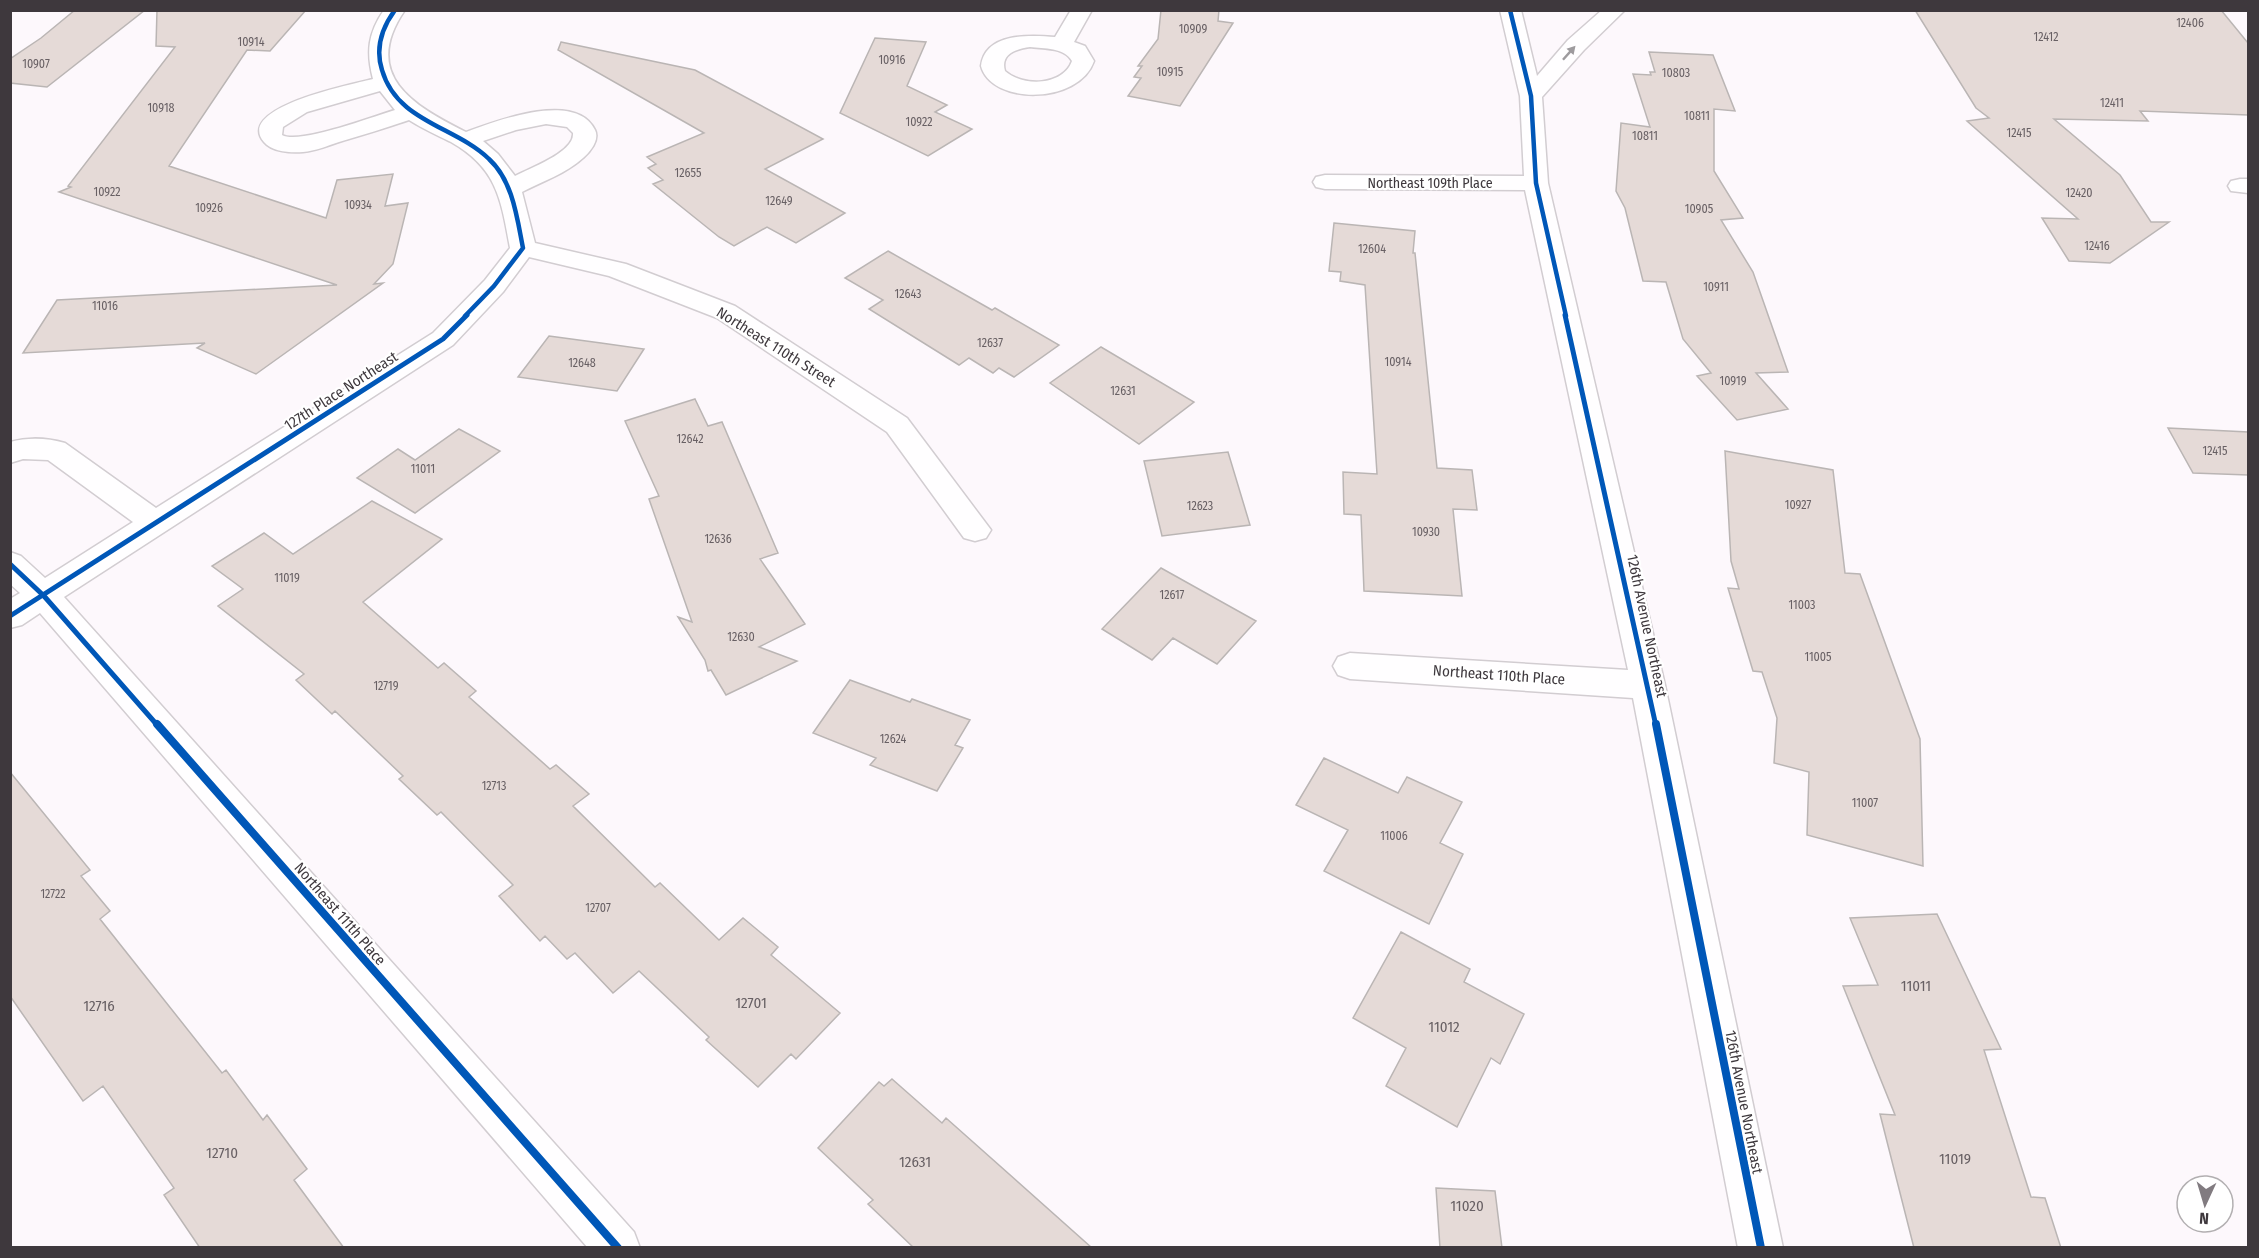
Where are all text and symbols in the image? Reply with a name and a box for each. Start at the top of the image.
house number: 12406 [2176,16,2204,30]
house number: 10909 [1179,22,1207,36]
house number: 12412 [2034,30,2058,44]
house number: 10914 [238,35,265,49]
one-way arrow [1562,45,1576,60]
house number: 10916 [878,53,906,67]
house number: 10907 [22,57,50,71]
house number: 10915 [1157,65,1184,79]
house number: 10803 [1662,66,1690,80]
house number: 12411 [2100,96,2124,110]
house number: 10918 [147,101,175,115]
house number: 10811 [1684,109,1710,123]
house number: 10922 [905,115,933,129]
house number: 12415 [2006,126,2032,140]
house number: 10811 [1632,129,1658,143]
house number: 12655 [675,166,702,180]
street label: Northeast 109th Place [1367,175,1493,192]
house number: 10922 [93,185,121,199]
house number: 12420 [2066,186,2092,200]
house number: 12649 [765,194,793,208]
house number: 10934 [344,198,372,212]
house number: 10926 [195,201,223,215]
house number: 10905 [1685,202,1714,216]
house number: 12416 [2084,239,2110,253]
house number: 12604 [1358,242,1386,256]
house number: 10911 [1703,280,1729,294]
house number: 12643 [895,287,921,301]
house number: 11016 [92,299,118,313]
street label: Northeast 110th Street [713,303,839,391]
house number: 12637 [977,336,1003,350]
street label: 127th Place Northeast [281,348,401,434]
house number: 10914 [1385,355,1412,369]
house number: 12648 [568,356,596,370]
house number: 10919 [1720,374,1747,388]
house number: 12631 [1110,384,1136,398]
house number: 12642 [677,432,703,446]
house number: 12415 [2202,444,2228,458]
house number: 11011 [411,462,435,476]
house number: 10927 [1785,498,1811,512]
house number: 12623 [1187,499,1213,513]
house number: 10930 [1412,525,1440,539]
house number: 12636 [704,532,732,546]
street label: 126th Avenue Northeast [1623,553,1671,699]
house number: 11019 [274,571,300,585]
house number: 12617 [1160,588,1185,602]
house number: 11003 [1789,598,1816,612]
house number: 12630 [727,630,755,644]
house number: 11005 [1804,650,1832,664]
street label: Northeast 110th Place [1432,661,1566,689]
house number: 12719 [373,679,399,693]
house number: 12624 [880,732,907,746]
house number: 12713 [482,779,506,793]
house number: 11007 [1852,796,1878,810]
house number: 11006 [1380,829,1408,843]
street label: Northeast 111th Place [290,859,390,969]
house number: 12722 [40,887,66,901]
house number: 12707 [585,901,611,915]
house number: 11011 [1901,977,1931,995]
house number: 12701 [735,994,767,1012]
house number: 12716 [83,997,115,1015]
house number: 11012 [1428,1018,1460,1036]
street label: 126th Avenue Northeast [1721,1029,1767,1175]
house number: 12710 [206,1144,238,1162]
house number: 11019 [1939,1150,1971,1168]
house number: 12631 [899,1153,931,1171]
north arrow [2175,1174,2235,1234]
house number: 11020 [1450,1197,1484,1215]
text: N [2199,1209,2209,1228]

